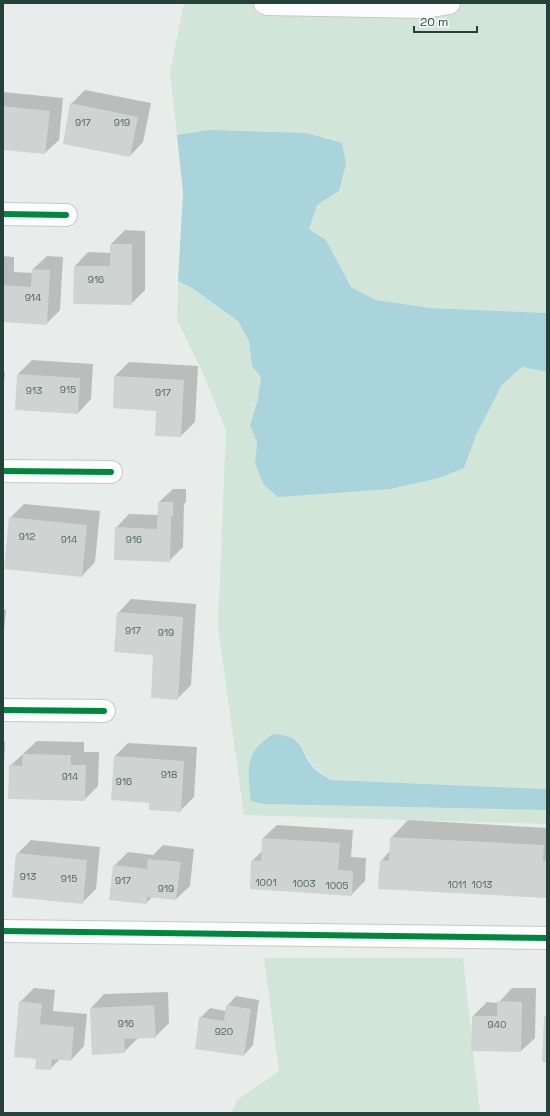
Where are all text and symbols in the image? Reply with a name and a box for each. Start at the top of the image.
scale bar [414,8,477,34]
text: 20 m [420,14,448,30]
house number: 917 [75,116,91,129]
house number: 919 [114,116,130,129]
house number: 916 [88,273,104,286]
house number: 914 [25,291,41,304]
house number: 915 [60,383,76,396]
house number: 913 [26,384,42,397]
house number: 917 [155,386,171,399]
house number: 912 [19,530,35,543]
house number: 914 [61,533,77,546]
house number: 916 [126,533,142,546]
house number: 917 [125,624,141,637]
house number: 919 [158,626,174,639]
house number: 918 [161,768,177,781]
house number: 914 [62,770,78,783]
house number: 916 [116,775,132,788]
house number: 913 [20,870,36,883]
house number: 915 [61,872,77,885]
house number: 917 [115,874,131,887]
house number: 1001 [255,876,277,889]
house number: 1003 [292,877,316,890]
house number: 1011 [448,878,466,891]
house number: 1013 [472,878,492,891]
house number: 1005 [326,879,349,892]
house number: 919 [158,882,174,895]
house number: 916 [118,1017,134,1030]
house number: 940 [488,1018,506,1031]
house number: 920 [215,1025,233,1038]

